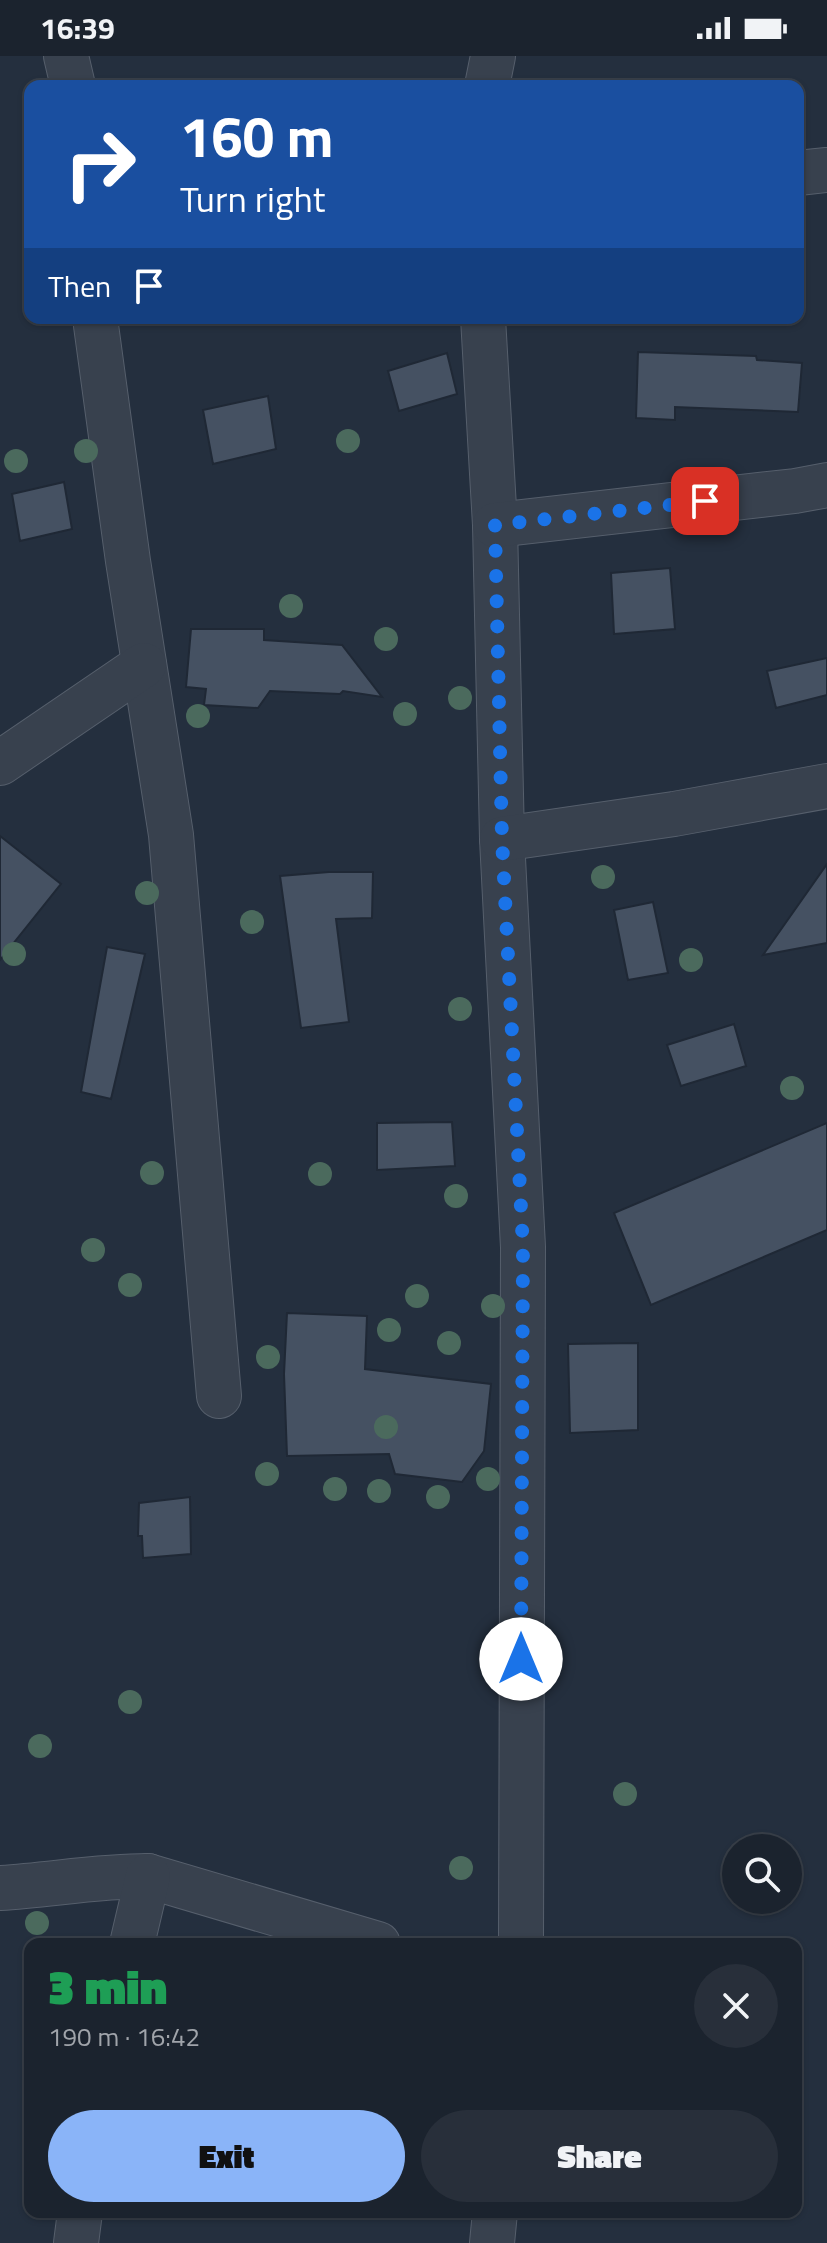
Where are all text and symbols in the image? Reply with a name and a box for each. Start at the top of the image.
text: 16:39 [40,5,115,51]
text: 160 m [180,94,333,179]
icon: right [48,112,152,216]
text: Turn right [180,171,325,226]
text: Then [48,263,111,309]
icon: arrive [127,264,171,308]
pin [671,467,739,535]
icon: arrive [683,479,727,523]
position arrow [479,1617,563,1701]
map controls [722,1834,802,1914]
button: search [722,1834,802,1914]
text: 3 min [48,1950,167,2023]
button: close [694,1964,778,2048]
text: 190 m · 16:42 [48,2017,200,2056]
button: Exit [48,2110,405,2202]
button: Share [421,2110,778,2202]

